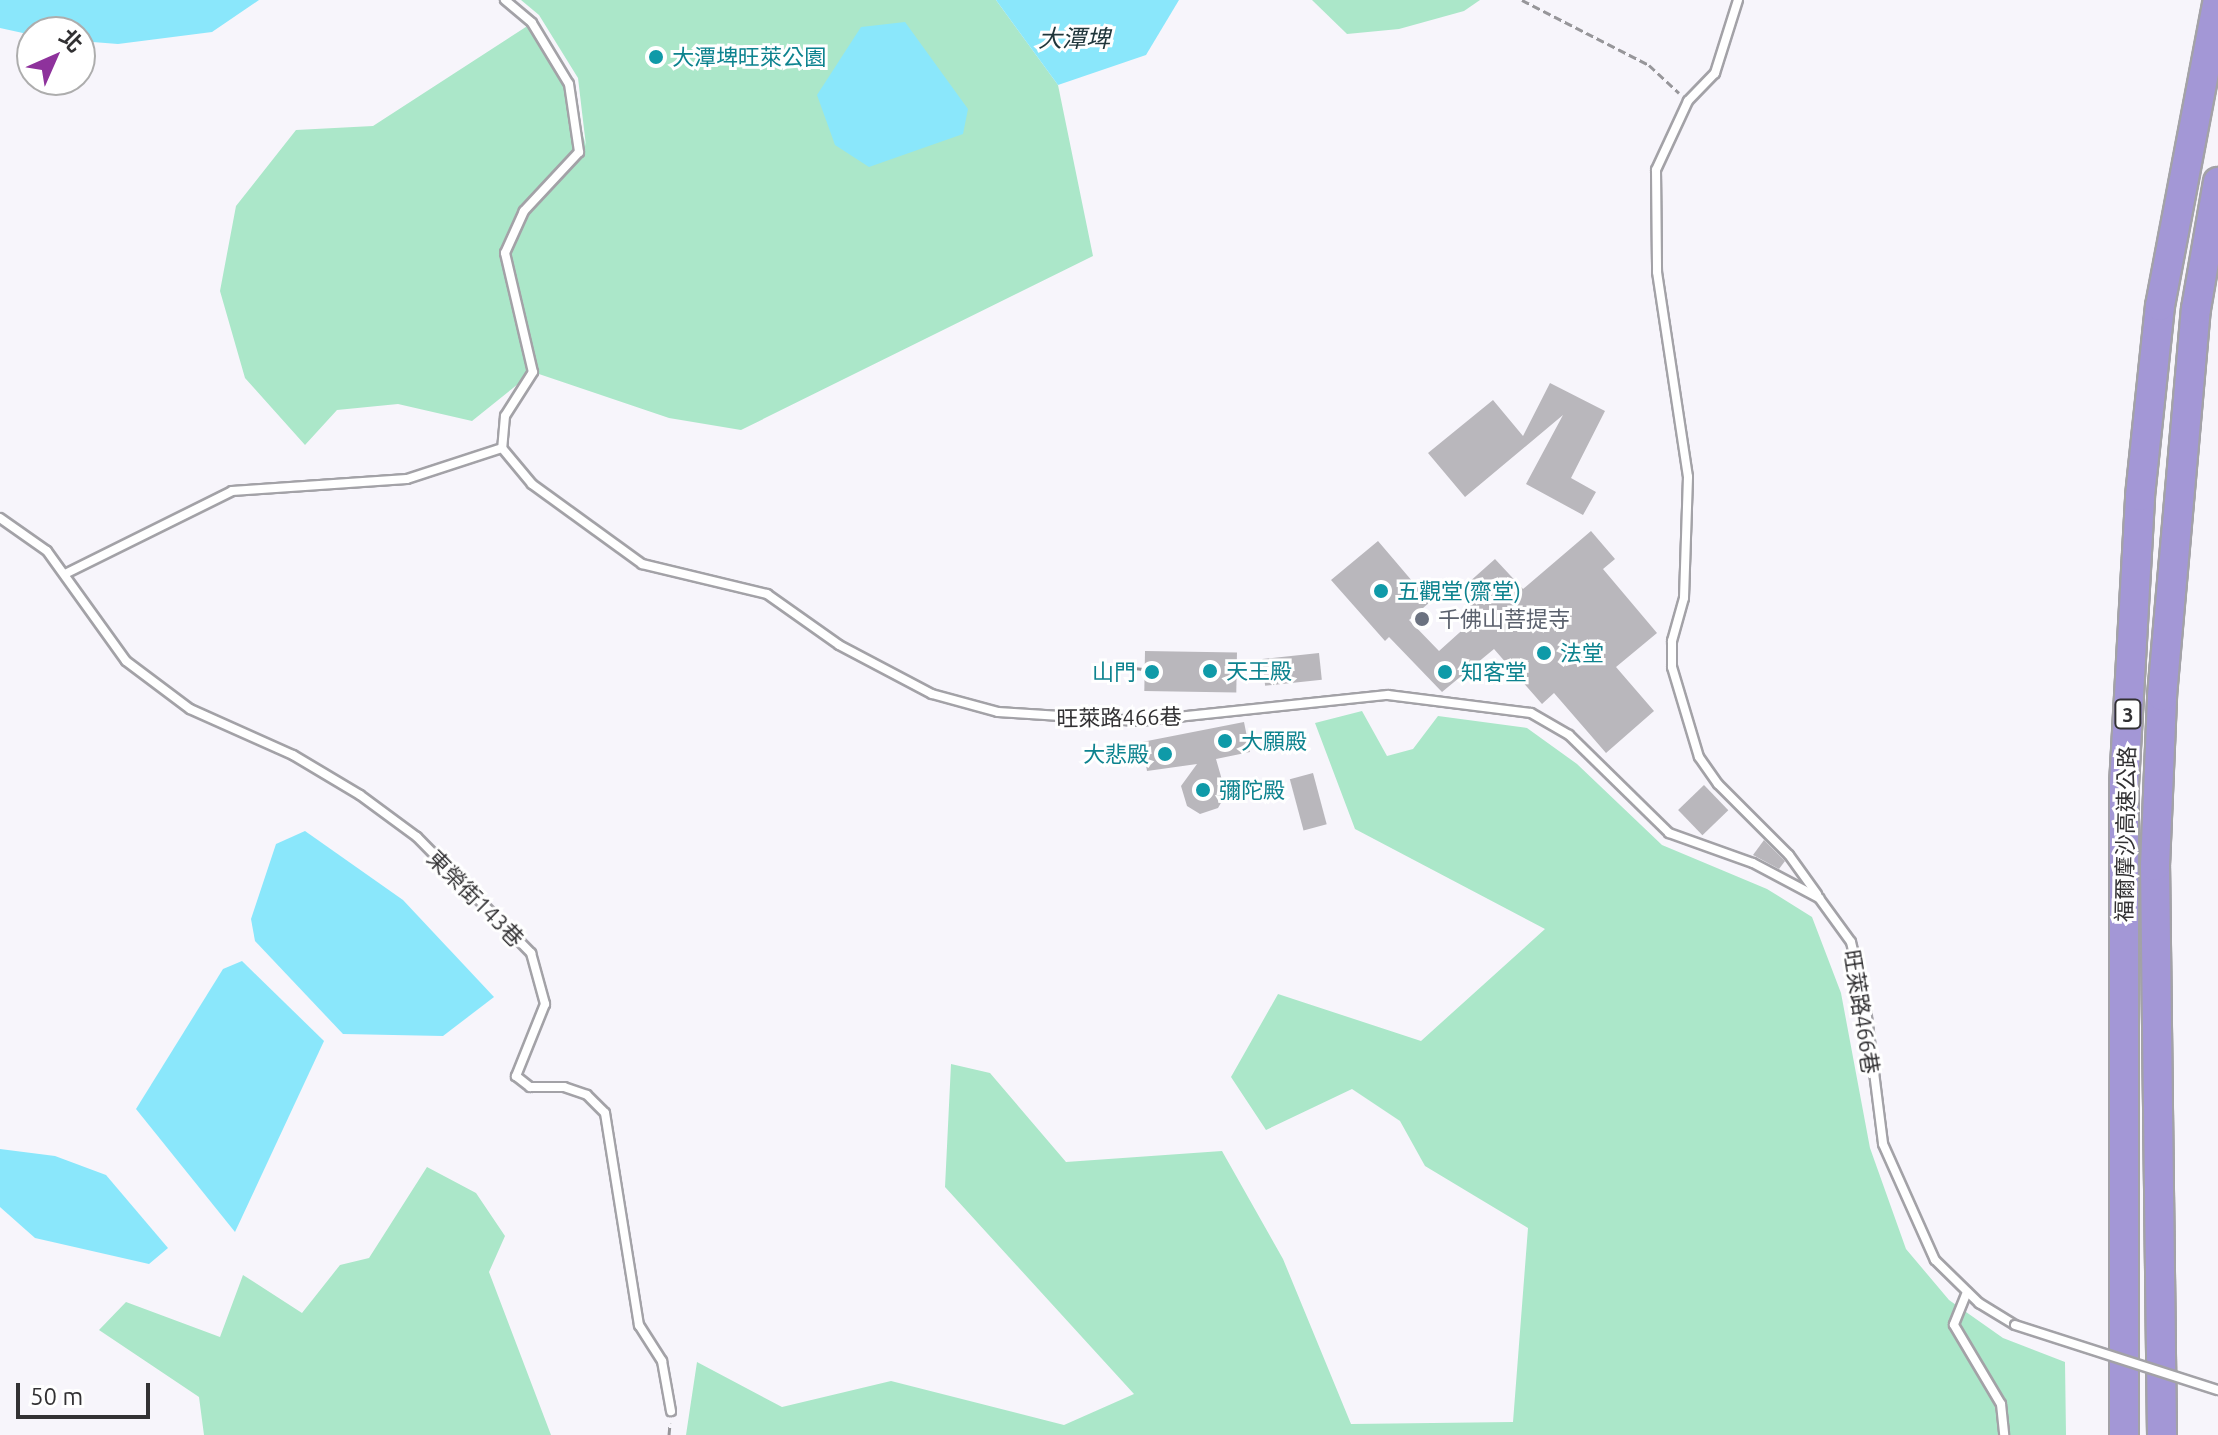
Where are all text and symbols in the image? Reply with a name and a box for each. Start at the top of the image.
north arrow [16,16,96,96]
text: 北 [55,23,89,57]
water label: 大潭埤 [1038,25,1110,53]
place label: 大潭埤旺萊公園 [672,44,826,70]
marker: 大潭埤旺萊公園 [647,48,665,66]
place label: 五觀堂(齋堂) [1397,578,1521,604]
marker: 五觀堂(齋堂) [1372,582,1390,600]
place label: 千佛山菩提寺 [1438,606,1570,632]
marker: 千佛山菩提寺 [1413,610,1431,628]
place label: 法堂 [1560,640,1604,666]
marker: 法堂 [1535,644,1553,662]
place label: 天王殿 [1226,658,1292,684]
place label: 山門 [1092,659,1136,685]
place label: 知客堂 [1461,659,1527,685]
marker: 天王殿 [1201,662,1219,680]
marker: 山門 [1143,663,1161,681]
marker: 知客堂 [1436,663,1454,681]
road number: 3 [2114,698,2142,730]
street label: 旺萊路466巷 [1056,703,1182,731]
place label: 大願殿 [1241,728,1307,754]
marker: 大願殿 [1216,732,1234,750]
place label: 大悲殿 [1083,741,1149,767]
marker: 大悲殿 [1156,745,1174,763]
street label: 福爾摩沙高速公路 [2110,746,2140,922]
place label: 彌陀殿 [1219,777,1285,803]
marker: 彌陀殿 [1194,781,1212,799]
street label: 東榮街143巷 [422,844,530,952]
street label: 旺萊路466巷 [1839,948,1885,1076]
scale bar [20,1367,154,1417]
text: 50 m [30,1383,83,1410]

